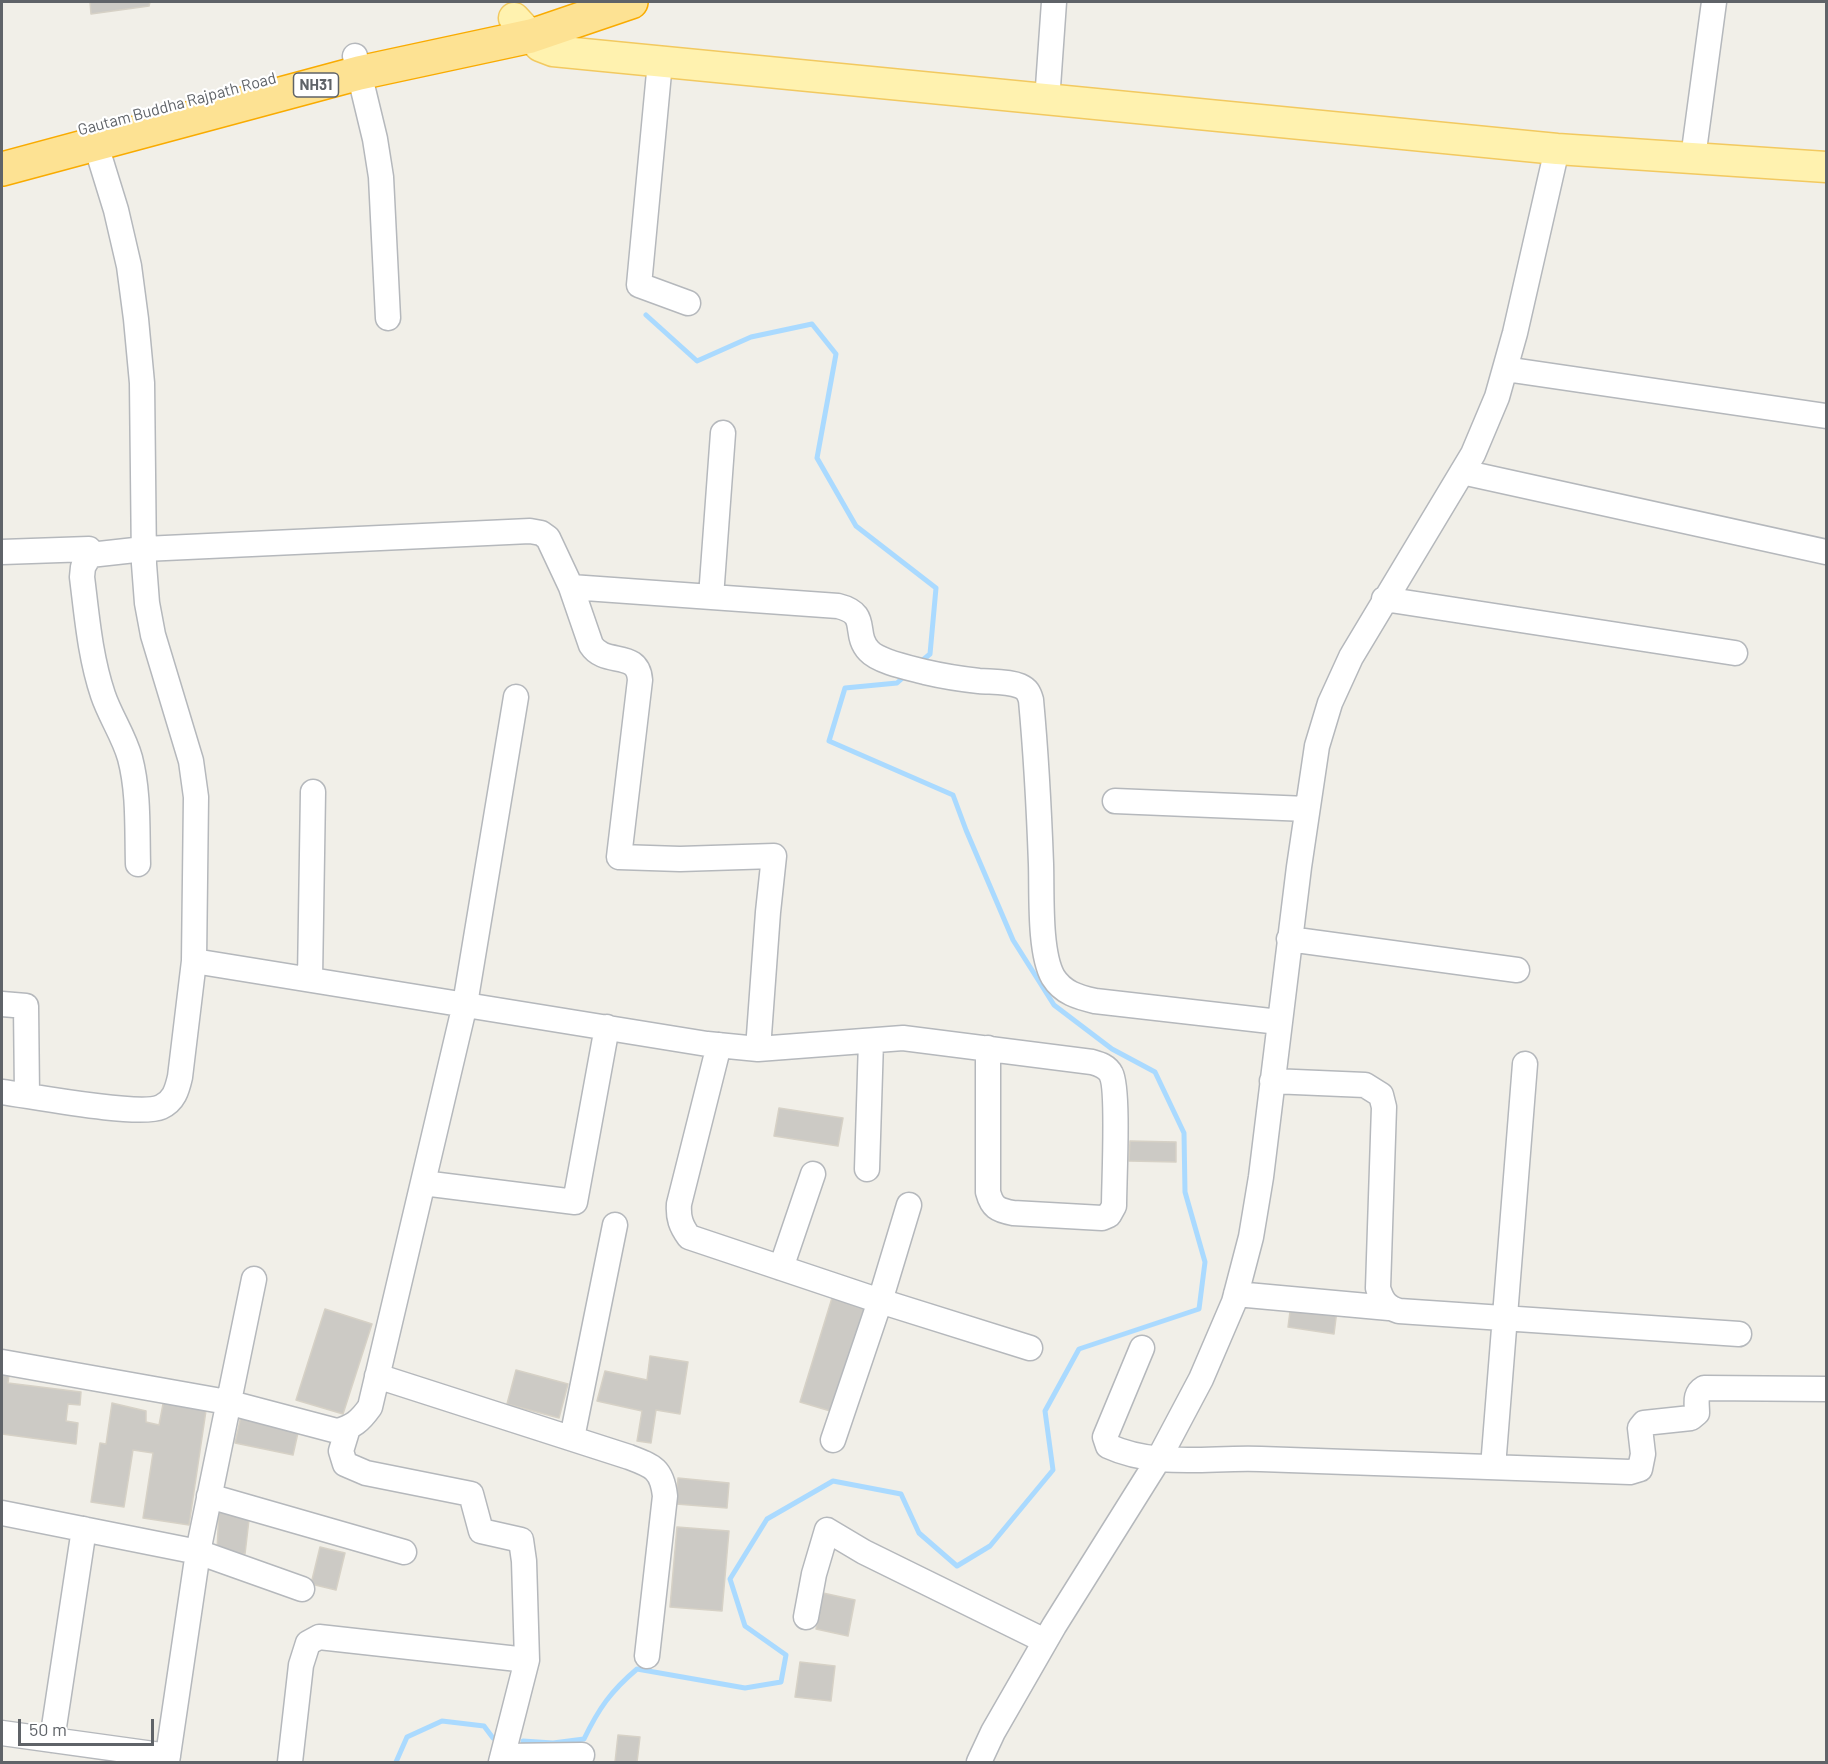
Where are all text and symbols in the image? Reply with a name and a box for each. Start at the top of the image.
street label: Gautam Buddha Rajpath Road [76,68,278,140]
road number: NH31 [294,73,338,97]
scale bar [21,1707,158,1745]
text: 50 m [29,1718,67,1740]

